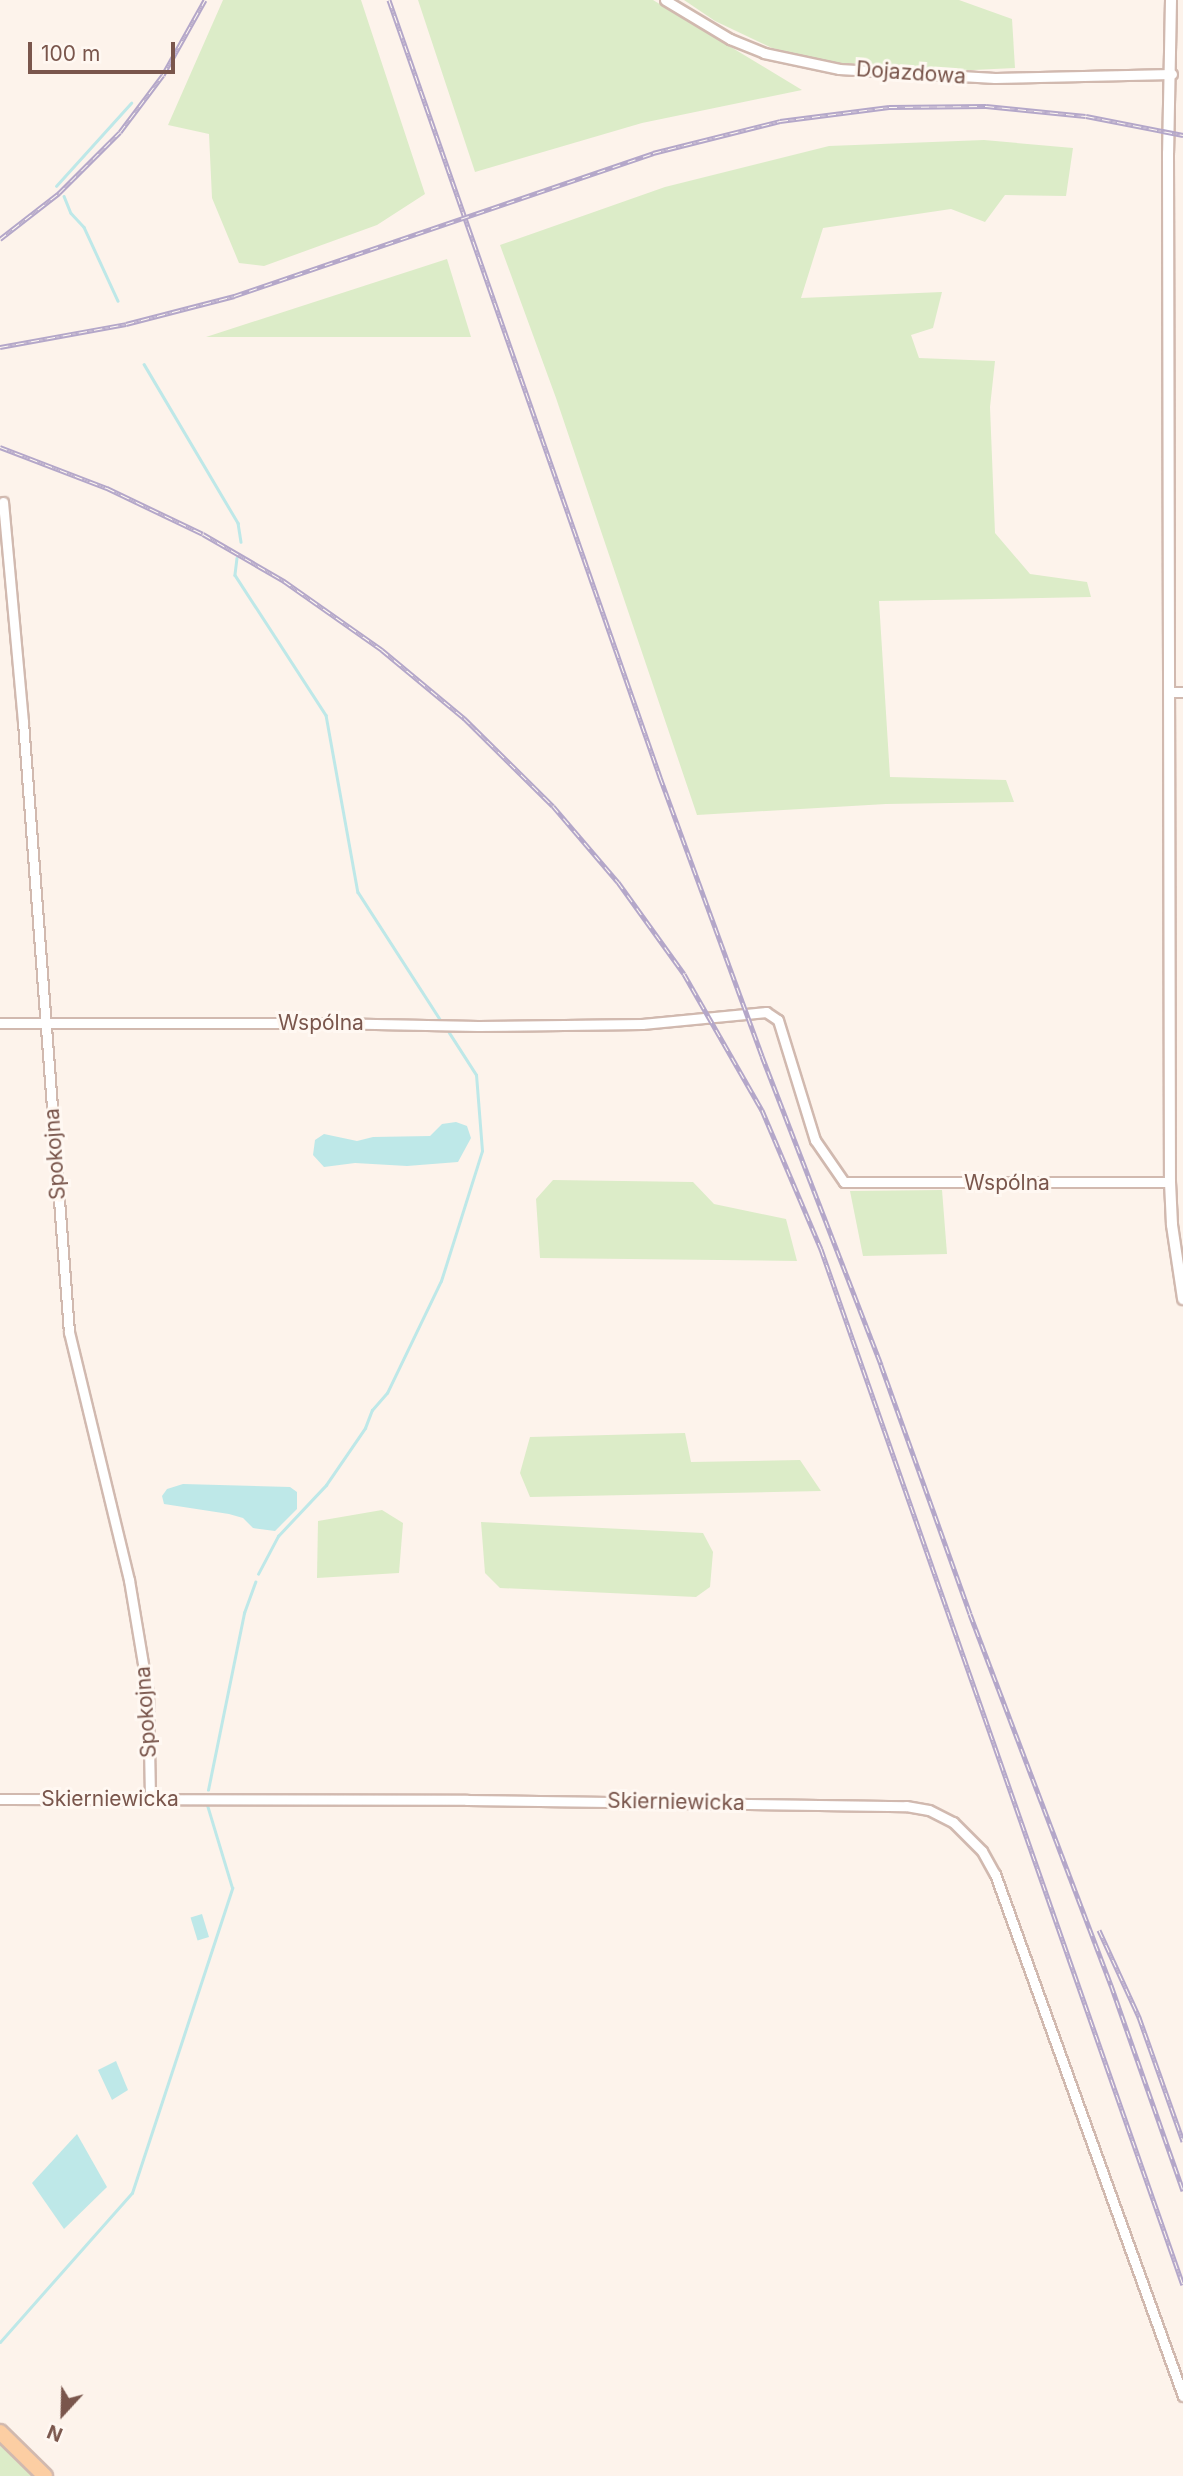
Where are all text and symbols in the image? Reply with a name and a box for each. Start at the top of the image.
scale bar [32,28,178,72]
text: 100 m [41,41,100,66]
street label: Dojazdowa [855,57,967,89]
street label: Wspólna [278,1010,364,1036]
street label: Spokojna [39,1107,71,1201]
street label: Wspólna [964,1170,1050,1196]
street label: Spokojna [130,1665,162,1759]
street label: Skierniewicka [41,1786,179,1812]
street label: Skierniewicka [607,1788,745,1816]
north arrow [28,2378,98,2448]
text: N [44,2420,66,2446]

